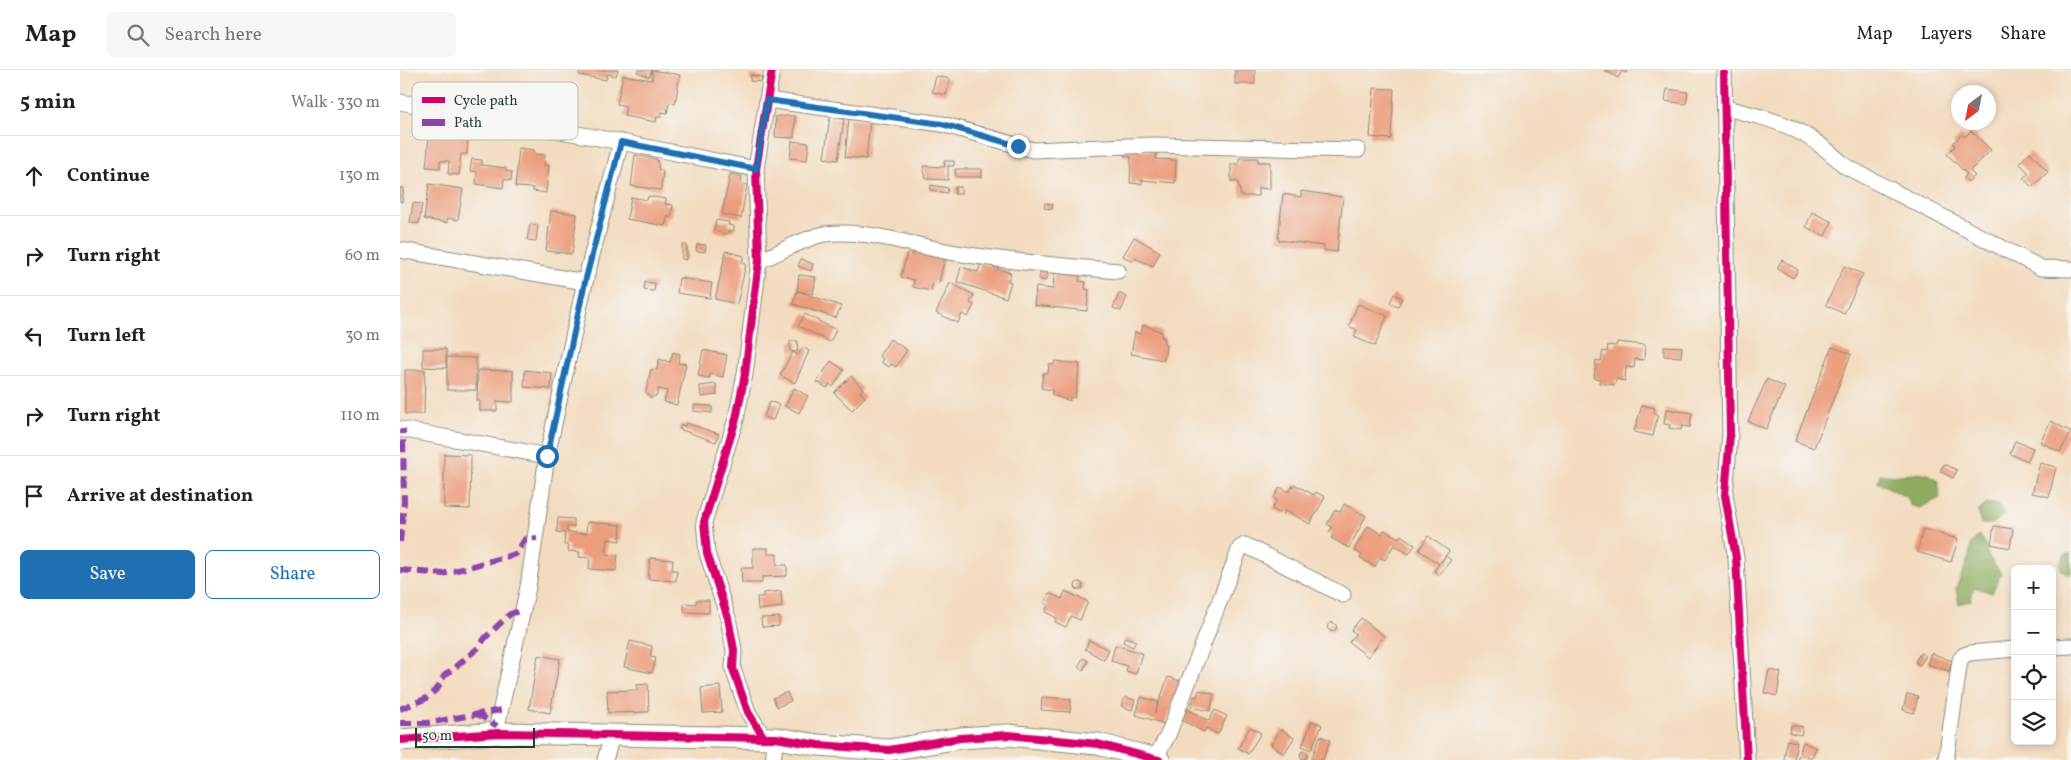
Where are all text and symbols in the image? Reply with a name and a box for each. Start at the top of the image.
search box [106,12,456,57]
text: Map [25,18,76,52]
icon: search [124,21,152,49]
text: Search here [164,22,262,48]
text: Map [1856,22,1892,47]
text: Layers [1920,22,1972,47]
text: Share [2000,22,2046,47]
legend [412,82,578,140]
north arrow [1951,85,1996,130]
text: 5 min [20,88,76,117]
text: Walk · 330 m [291,92,380,114]
text: Cycle path [454,92,518,111]
text: Path [454,114,482,133]
route end [1007,135,1030,158]
icon: ahead [20,162,48,190]
text: Continue [67,163,150,189]
text: 130 m [339,165,380,187]
icon: right [20,242,48,270]
text: Turn right [67,243,160,269]
text: 60 m [345,245,380,267]
icon: left [20,322,48,350]
text: Turn left [67,323,146,349]
text: 30 m [345,325,380,347]
icon: right [20,402,48,430]
text: Turn right [67,403,160,429]
text: 110 m [341,405,380,427]
route start [536,445,559,468]
icon: arrive [20,482,48,510]
text: Arrive at destination [67,483,253,509]
button: Save [20,550,195,599]
button: Share [205,550,380,599]
map controls [2011,565,2056,745]
button: + [2011,565,2056,610]
button: − [2011,610,2056,655]
button: locate [2011,655,2056,700]
button: layers [2011,700,2056,745]
scale bar [415,725,535,748]
text: 50 m [422,727,452,746]

